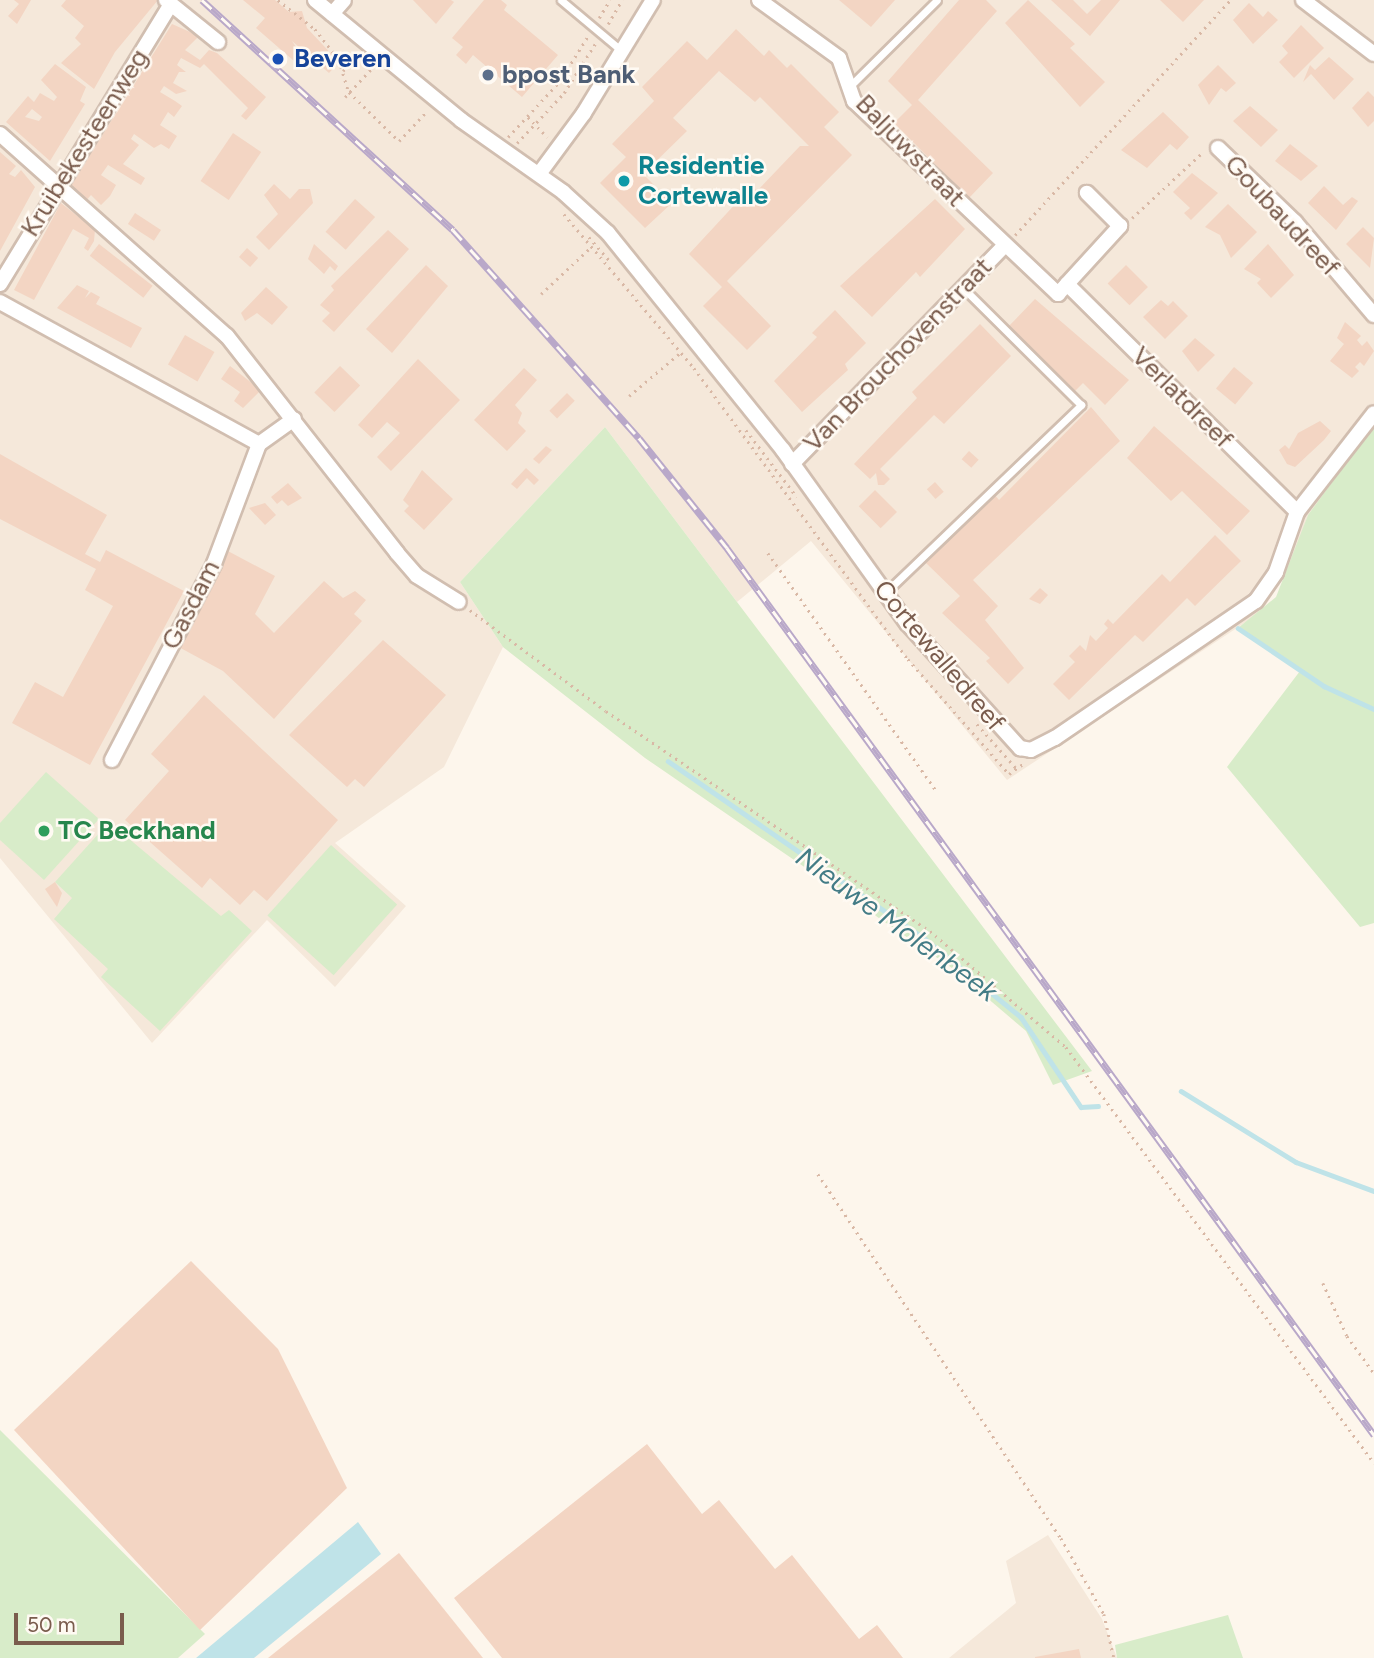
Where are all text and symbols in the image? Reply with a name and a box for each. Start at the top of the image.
street label: Kruibekesteenweg [15,43,155,243]
place label: Beveren [294,43,391,75]
marker: Beveren [268,49,288,69]
place label: bpost Bank [502,59,636,91]
marker: bpost Bank [480,67,496,83]
street label: Baljuwstraat [849,88,971,214]
street label: Goubaudreef [1218,149,1346,283]
place label: Residentie Cortewalle [638,150,768,212]
marker: Residentie Cortewalle [616,173,632,189]
street label: Van Brouchovenstraat [797,251,999,459]
street label: Verlatdreef [1125,341,1239,455]
street label: Gasdam [155,555,227,655]
street label: Cortewalledreef [867,574,1011,738]
place label: TC Beckhand [58,815,216,847]
marker: TC Beckhand [36,823,52,839]
water label: Nieuwe Molenbeek [790,840,1004,1008]
scale bar [18,1598,128,1642]
text: 50 m [27,1612,76,1637]

